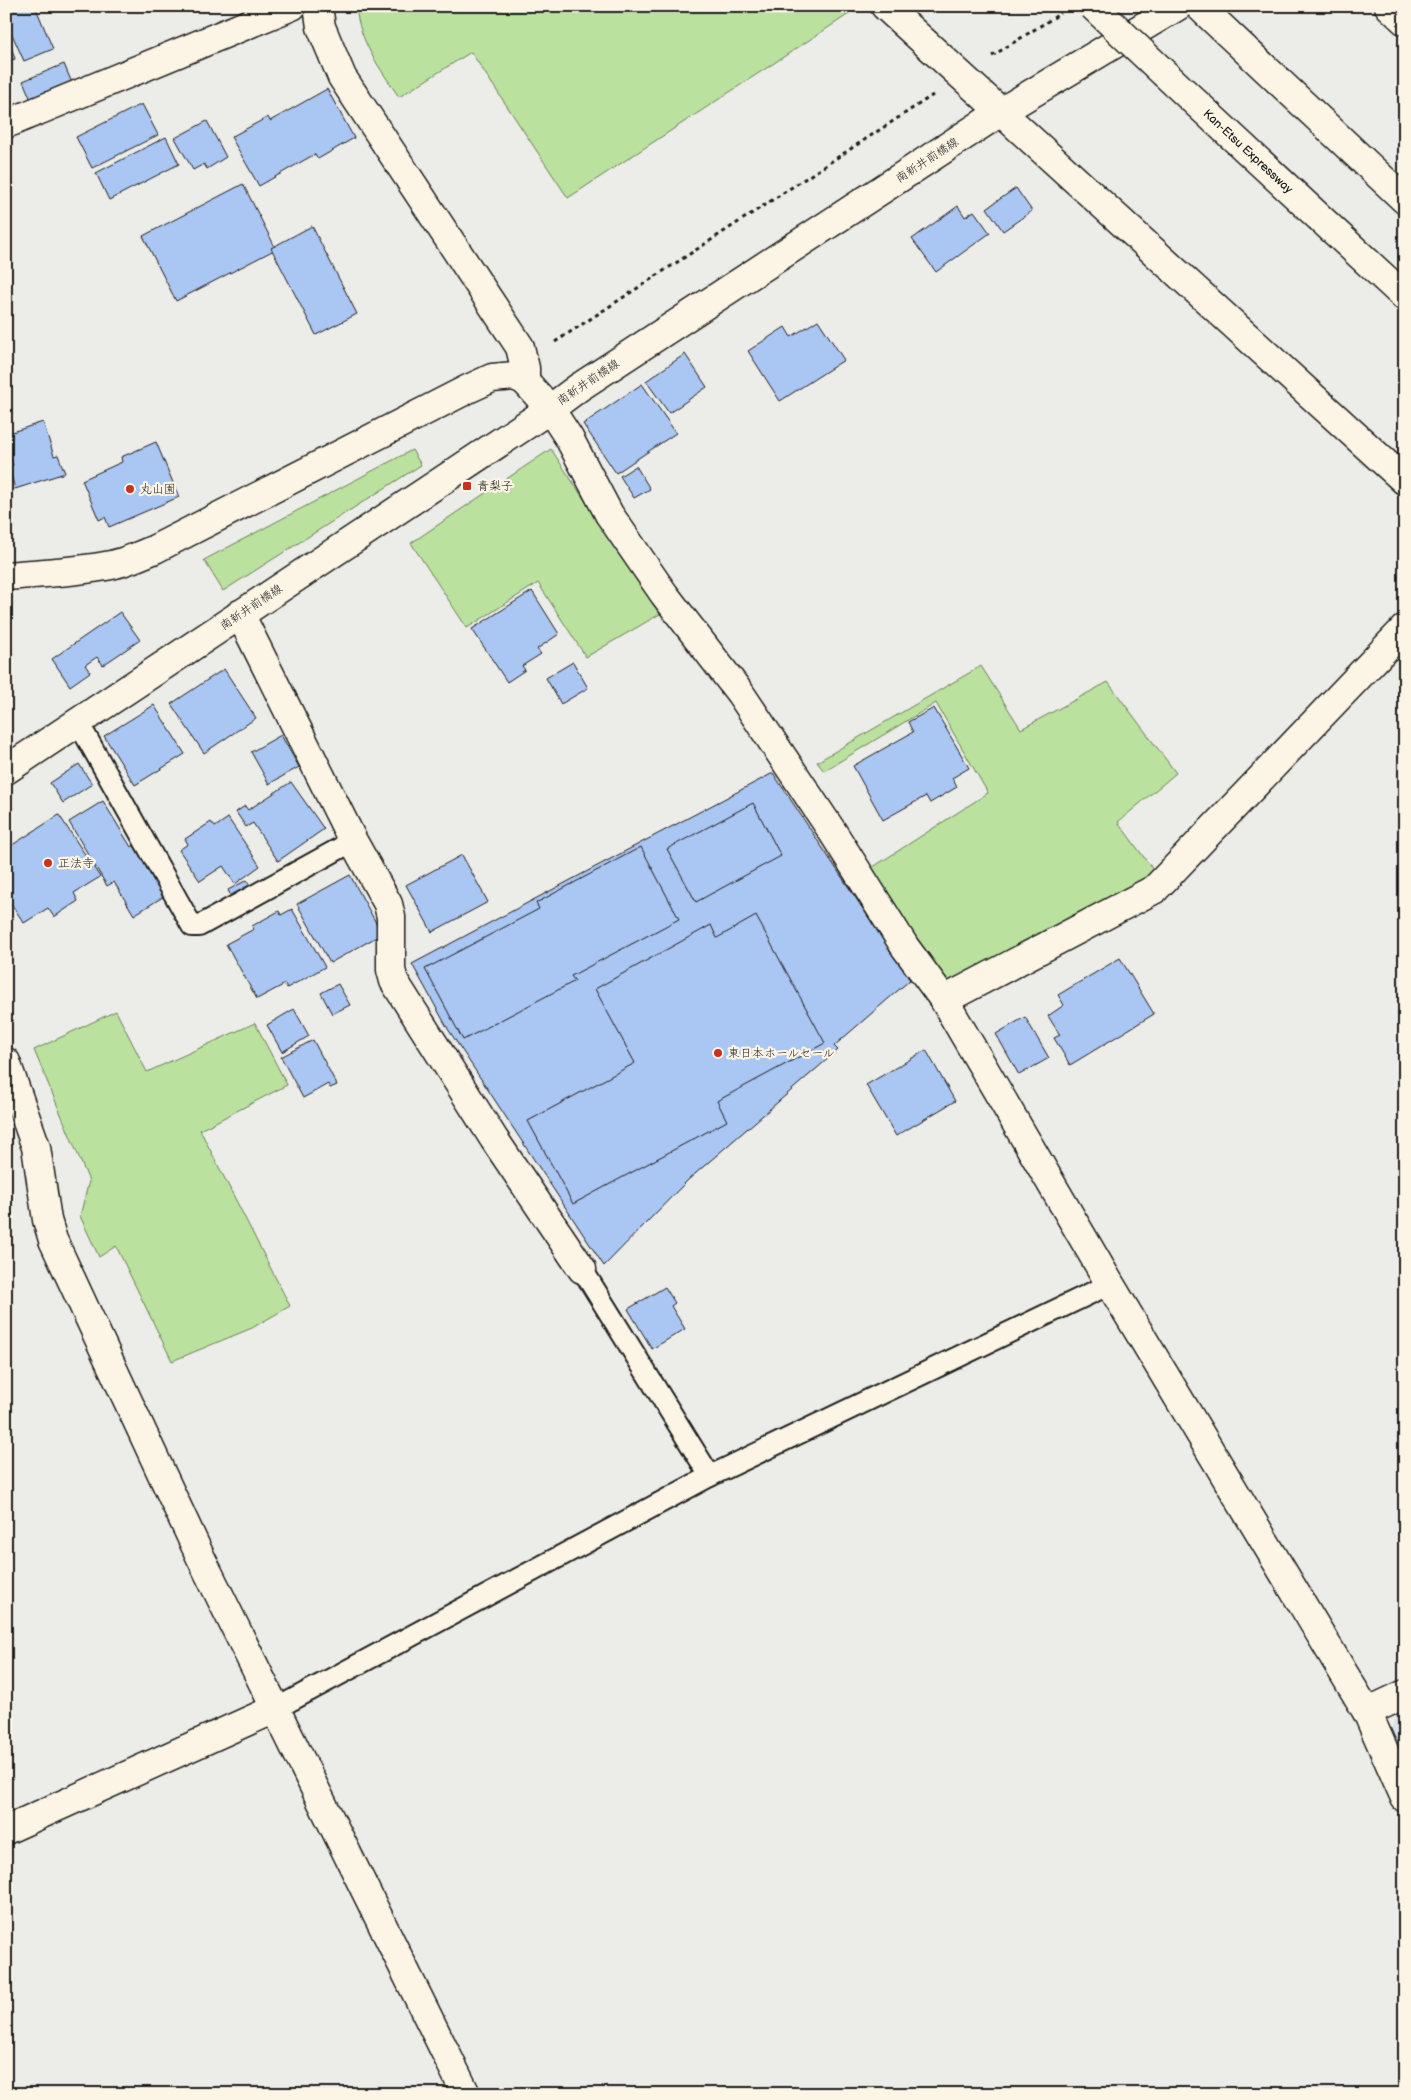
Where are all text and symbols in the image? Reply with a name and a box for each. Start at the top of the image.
street label: Kan-Etsu Expressway [1200,106,1296,197]
street label: 南新井前橋線 [893,135,962,186]
street label: 南新井前橋線 [554,356,622,409]
place label: 青梨子 [477,479,513,494]
marker: 青梨子 [461,480,473,492]
place label: 丸山園 [140,482,176,497]
marker: 丸山園 [124,483,136,495]
street label: 南新井前橋線 [217,581,285,634]
place label: 正法寺 [58,856,94,871]
marker: 正法寺 [42,857,54,869]
place label: 東日本ホールセール [728,1046,835,1061]
marker: 東日本ホールセール [712,1047,724,1059]

